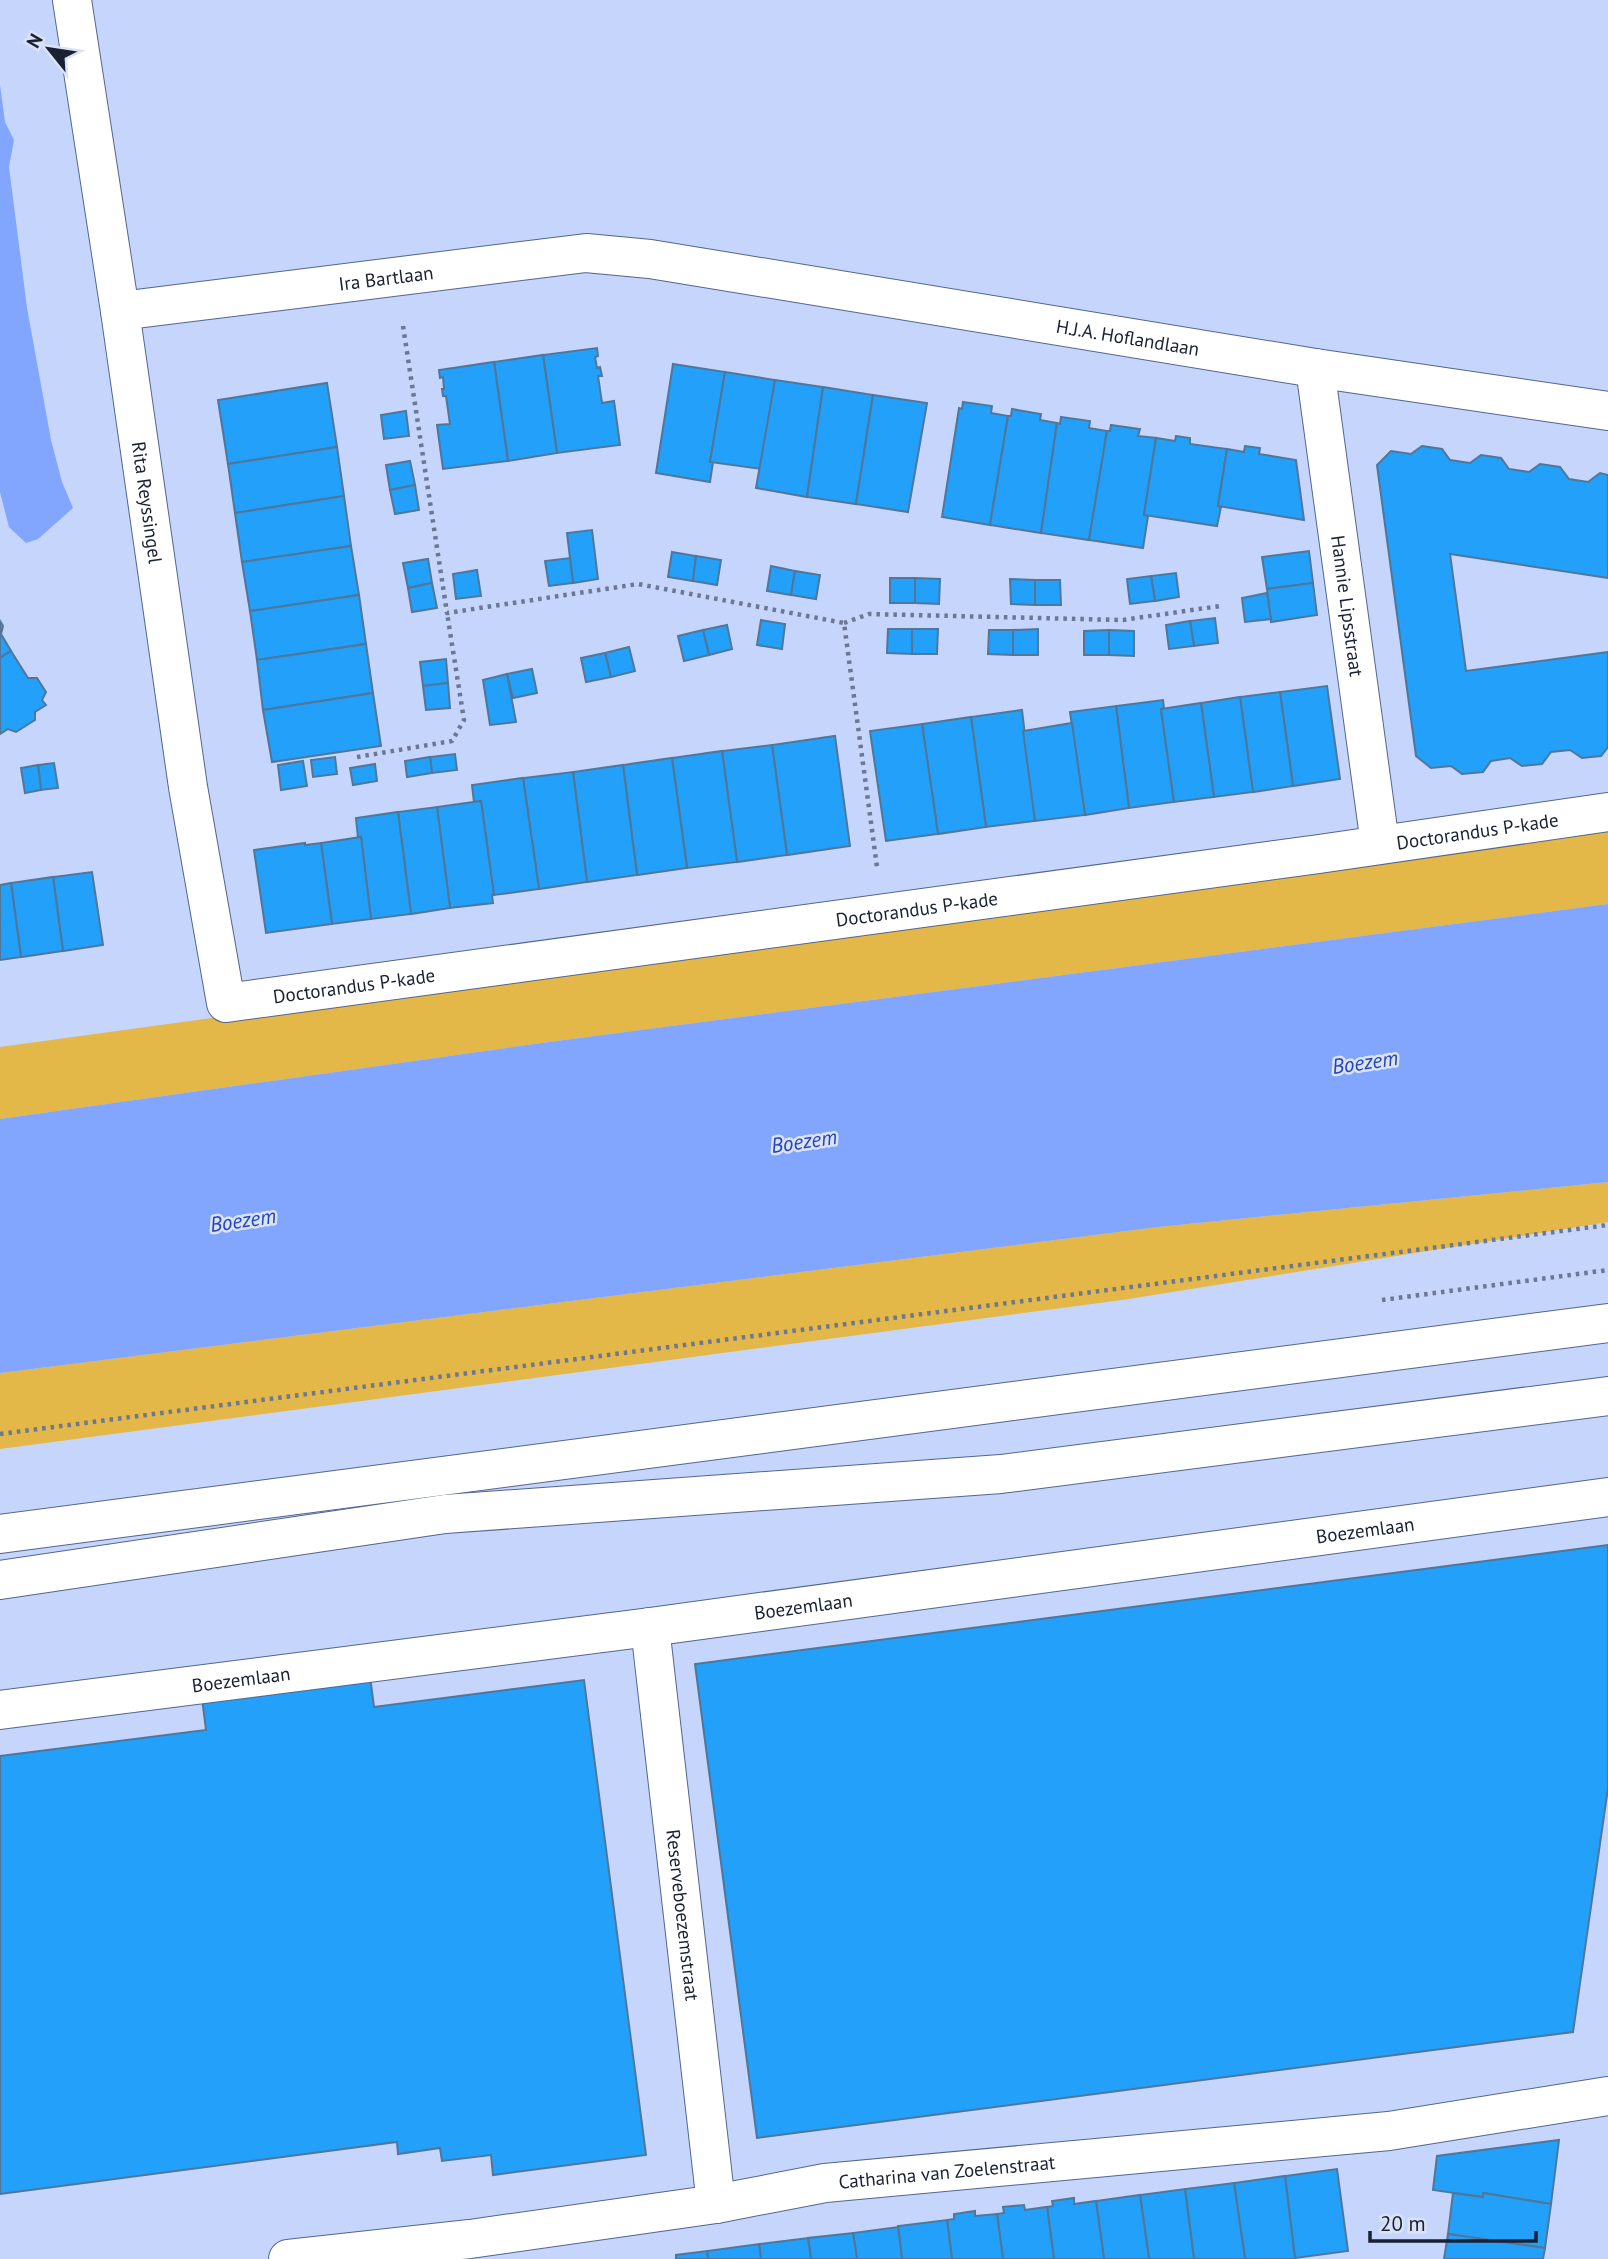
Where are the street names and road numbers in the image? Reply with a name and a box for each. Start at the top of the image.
street label: Ira Bartlaan [337,260,435,296]
street label: H.J.A. Hoflandlaan [1054,314,1201,361]
street label: Rita Reyssingel [127,440,168,565]
street label: Hannie Lipsstraat [1326,534,1369,678]
street label: Doctorandus P-kade [1395,807,1560,855]
street label: Doctorandus P-kade [834,886,999,932]
street label: Doctorandus P-kade [271,963,437,1008]
street label: Boezemlaan [1315,1511,1416,1548]
street label: Boezemlaan [753,1588,854,1625]
street label: Boezemlaan [190,1661,292,1697]
street label: Reserveboezemstraat [661,1828,705,2003]
street label: Catharina van Zoelenstraat [838,2150,1057,2194]

